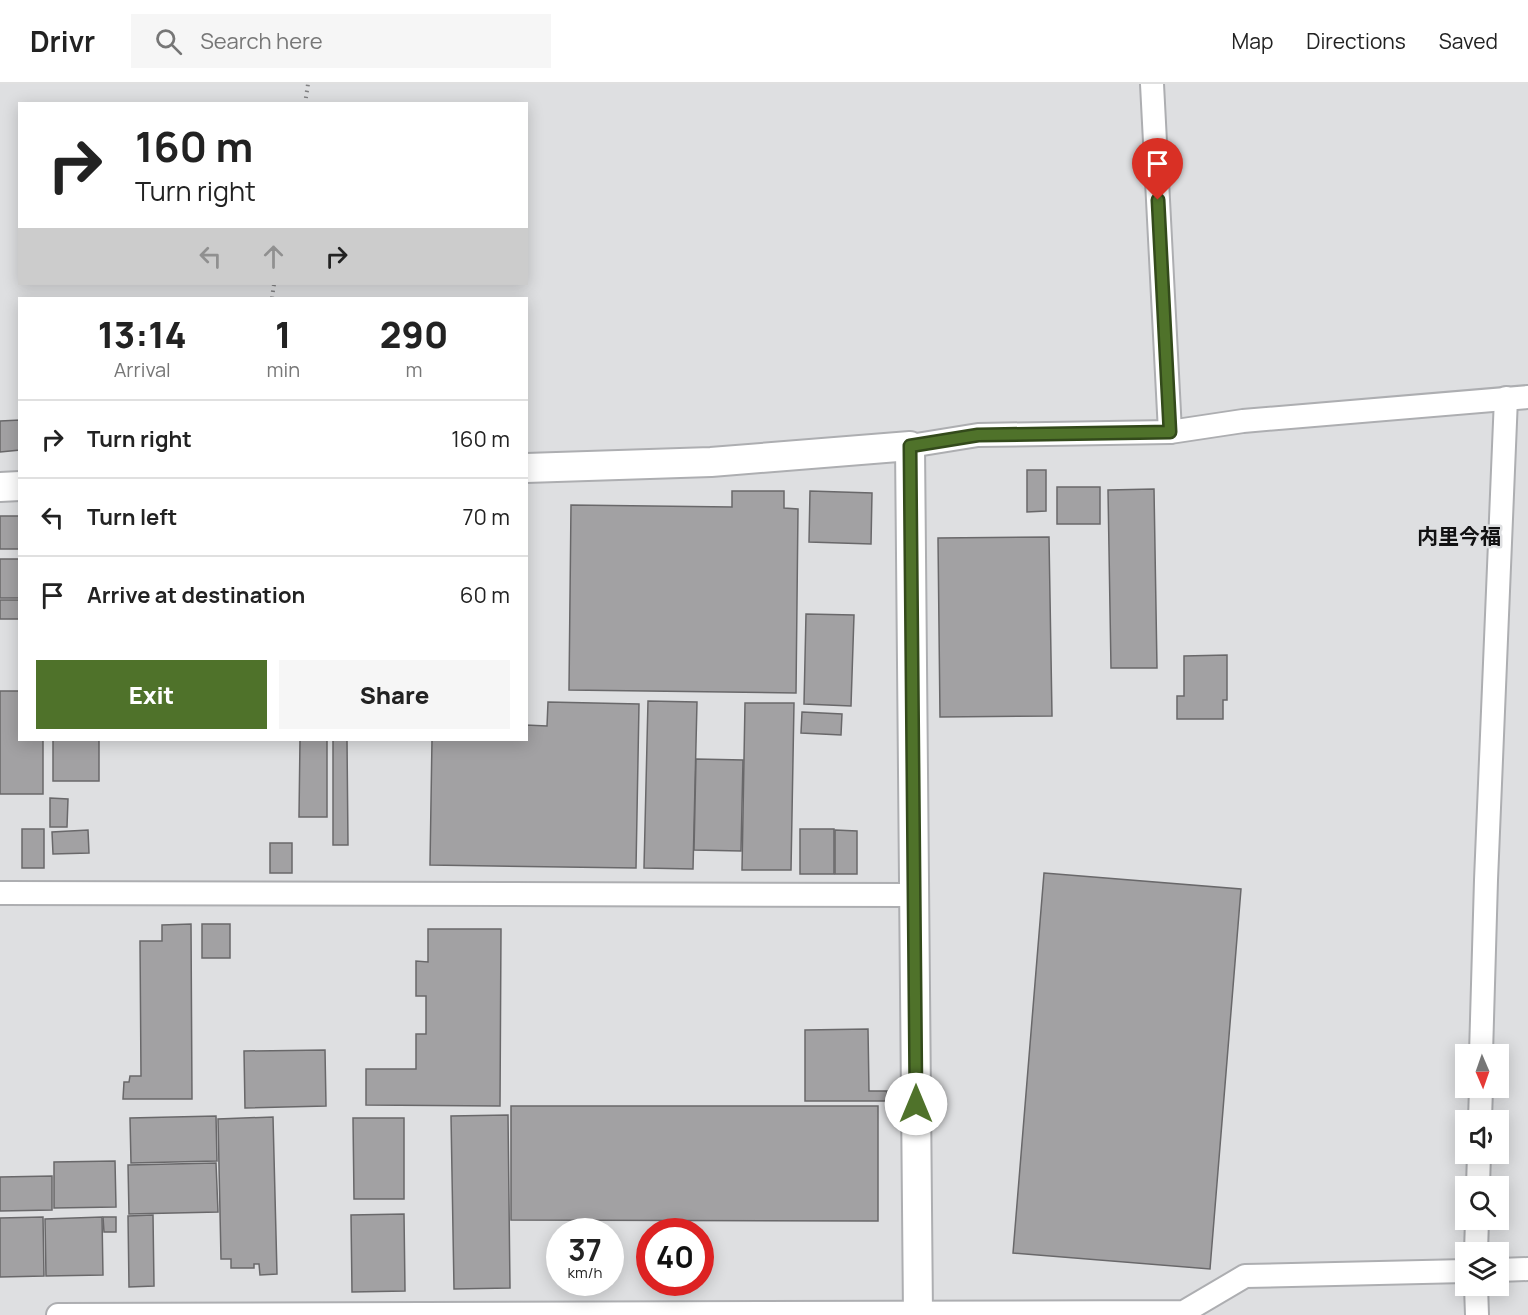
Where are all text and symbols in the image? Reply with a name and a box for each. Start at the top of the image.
search box [131,14,551,68]
text: Drivr [30,22,95,60]
icon: search [152,25,185,58]
text: Search here [200,26,323,56]
text: Map [1232,27,1273,55]
text: Directions [1306,27,1406,55]
text: Saved [1439,27,1498,55]
text: 160 m [135,117,253,175]
icon: right [36,126,114,204]
pin [1132,138,1183,200]
icon: arrive [1141,147,1174,180]
text: Turn right [135,172,256,209]
icon: left [194,240,227,273]
icon: ahead [257,240,290,273]
icon: right [320,240,353,273]
text: 13:14 [98,310,187,359]
text: 1 [275,310,291,359]
text: 290 [380,310,448,359]
text: Arrival [114,356,171,383]
text: min [267,356,300,383]
text: m [406,356,422,383]
icon: right [36,423,69,456]
text: Turn right [87,424,192,454]
text: 160 m [451,424,510,454]
icon: left [36,501,69,534]
text: Turn left [87,502,177,532]
text: 70 m [462,502,510,532]
district label: 内里今福 [1417,522,1501,550]
icon: arrive [36,579,69,612]
text: Arrive at destination [87,580,305,610]
text: 60 m [460,580,510,610]
button: Exit [36,660,267,729]
button: Share [279,660,510,729]
north arrow [1455,1044,1509,1098]
map controls [1455,1044,1509,1296]
position arrow [884,1072,948,1136]
button: sound [1455,1110,1509,1164]
button: search [1455,1176,1509,1230]
speed limit sign: 40 [636,1218,714,1296]
text: 37 [568,1229,602,1270]
button: layers [1455,1242,1509,1296]
text: km/h [568,1262,602,1283]

